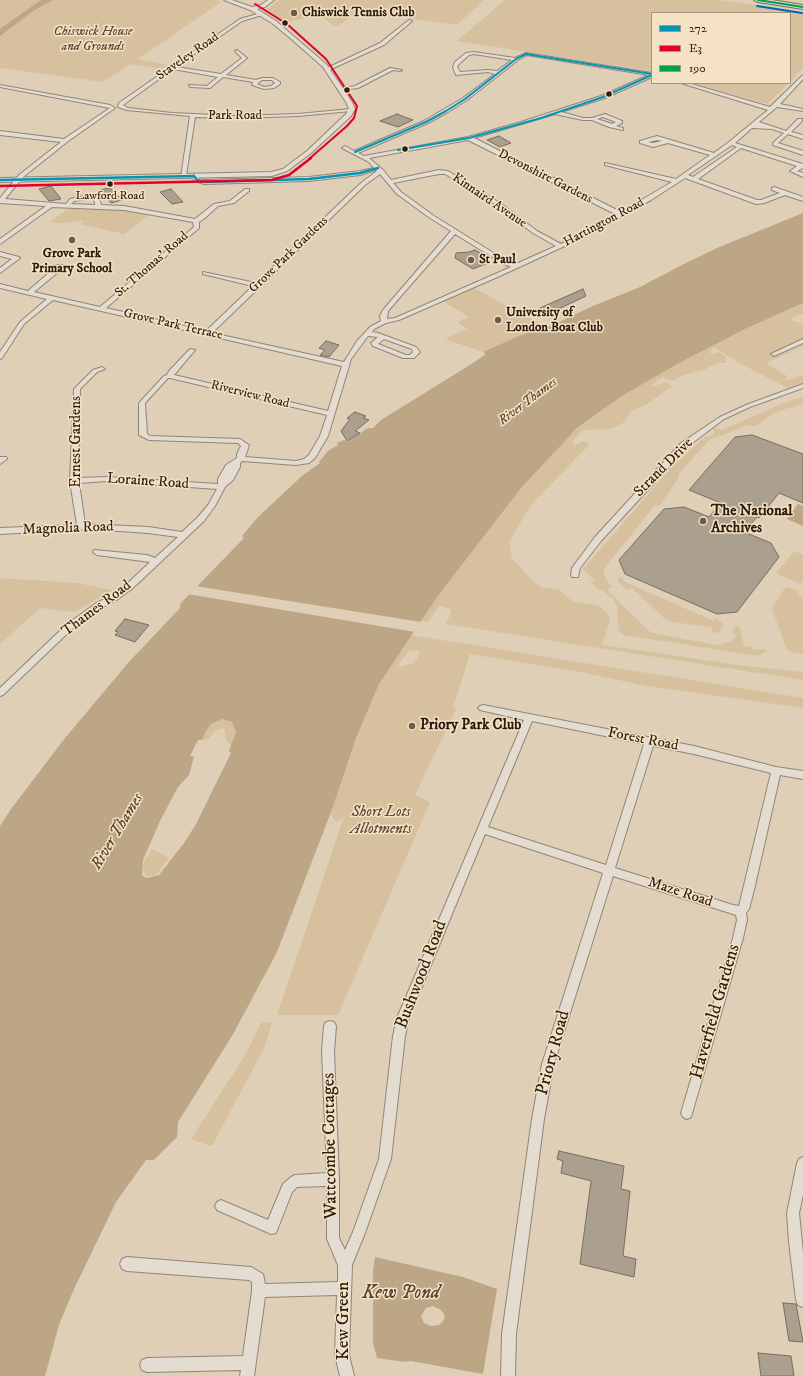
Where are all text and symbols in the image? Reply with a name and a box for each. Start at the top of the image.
place label: Chiswick Tennis Club [302,5,414,21]
marker: Chiswick Tennis Club [289,8,299,18]
legend [651,12,791,84]
unlabelled marker [280,18,290,28]
text: 272 [689,21,707,36]
park label: Chiswick House and Grounds [53,24,133,55]
street label: Staveley Road [154,30,222,84]
text: E3 [689,41,702,56]
text: 190 [689,61,706,76]
unlabelled marker [342,85,352,95]
unlabelled marker [604,89,614,99]
street label: Park Road [208,108,262,124]
unlabelled marker [400,144,410,154]
street label: Devonshire Gardens [495,146,595,208]
street label: Kinnaird Avenue [449,170,529,232]
marker: Lawford Road [105,179,115,189]
place label: Lawford Road [76,190,144,204]
street label: Hartington Road [561,195,647,251]
street label: Grove Park Gardens [246,213,332,297]
street label: St. Thomas' Road [112,229,192,301]
marker: Grove Park Primary School [67,235,77,245]
place label: Grove Park Primary School [32,246,112,277]
place label: St Paul [479,252,516,268]
marker: St Paul [466,255,476,265]
place label: University of London Boat Club [506,305,603,336]
street label: Grove Park Terrace [122,306,224,344]
marker: University of London Boat Club [493,315,503,325]
water label: River Thames [496,375,560,429]
street label: Riverview Road [209,378,291,412]
street label: Ernest Gardens [68,396,86,488]
street label: Strand Drive [631,435,697,501]
street label: Loraine Road [106,470,190,494]
place label: The National Archives [711,503,793,538]
marker: The National Archives [698,516,708,526]
street label: Magnolia Road [22,518,114,540]
street label: Thames Road [59,577,135,641]
place label: Priory Park Club [420,717,521,735]
marker: Priory Park Club [407,721,417,731]
street label: Forest Road [606,724,680,756]
water label: River Thames [88,790,148,874]
park label: Short Lots Allotments [350,804,412,839]
street label: Maze Road [645,874,715,912]
street label: Bushwood Road [391,918,453,1032]
street label: Haverfield Gardens [686,942,746,1082]
street label: Priory Road [532,1008,576,1098]
street label: Wattcombe Cottages [319,1073,343,1219]
street label: Kew Green [333,1282,355,1360]
water label: Kew Pond [362,1283,440,1305]

